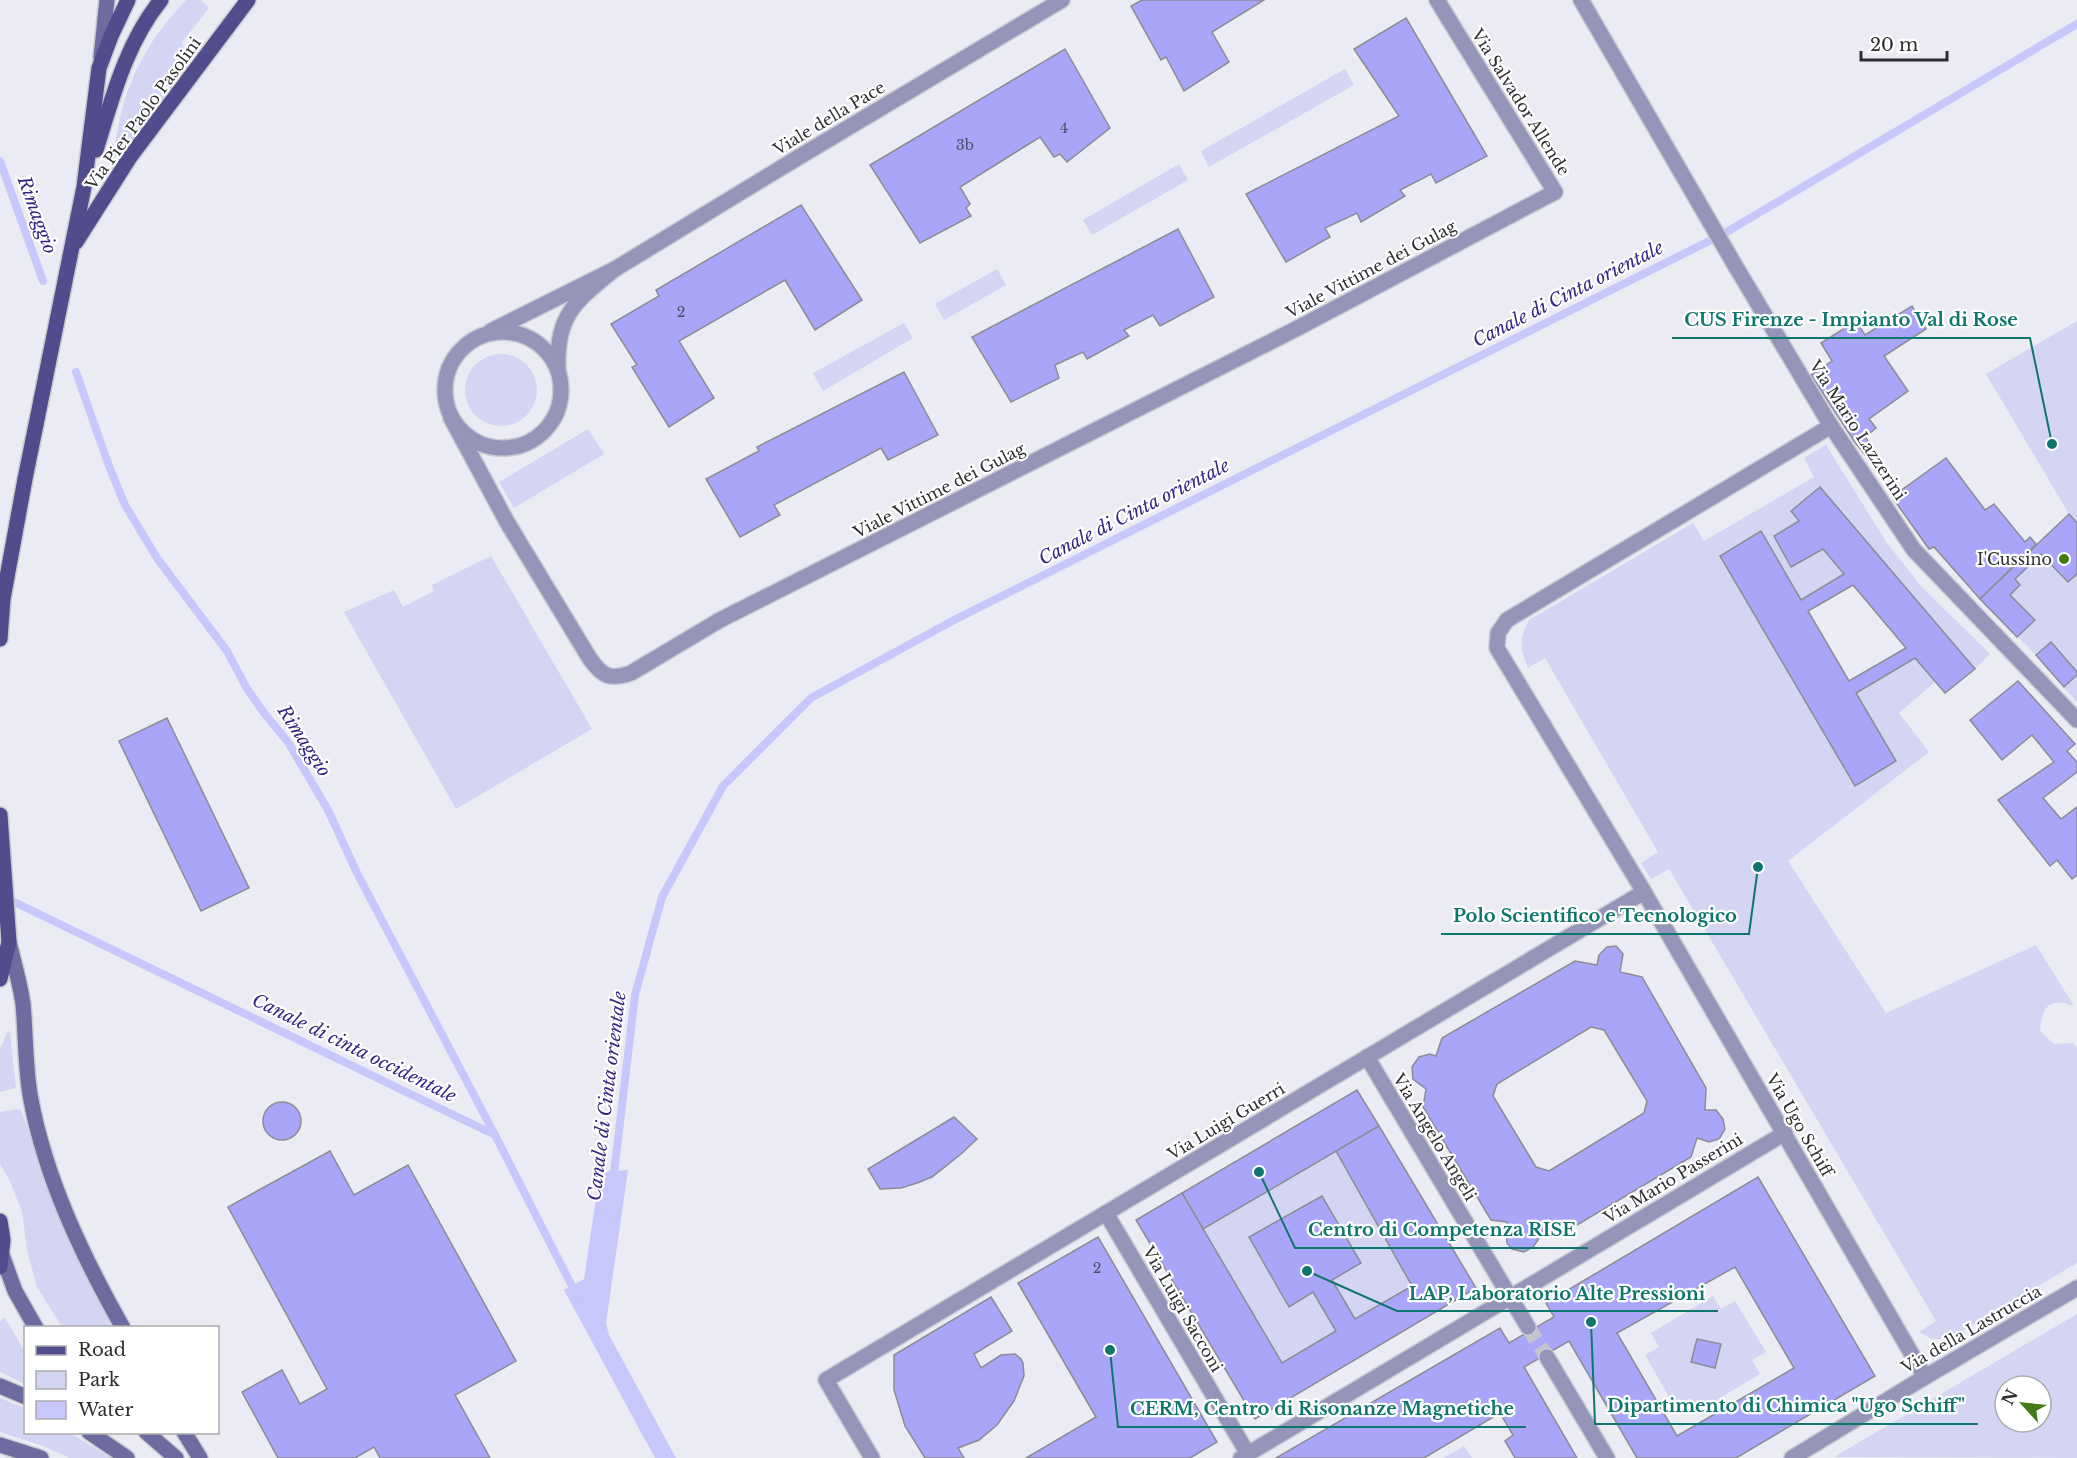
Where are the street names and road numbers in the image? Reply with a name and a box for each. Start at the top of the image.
street label: Via Salvador Allende [1467,24,1574,179]
street label: Via Pier Paolo Pasolini [80,32,205,194]
street label: Viale della Pace [769,77,888,160]
street label: Viale Vittime dei Gulag [1282,215,1460,323]
street label: Via Mario Lazzerini [1805,356,1911,504]
street label: Viale Vittime dei Gulag [849,438,1028,542]
street label: Via Angelo Angeli [1389,1069,1481,1205]
street label: Via Ugo Schiff [1762,1069,1839,1182]
street label: Via Luigi Guerri [1163,1078,1289,1164]
street label: Via Mario Passerini [1599,1128,1747,1228]
street label: Via Luigi Sacconi [1138,1242,1227,1376]
street label: Via della Lastruccia [1897,1281,2045,1378]

